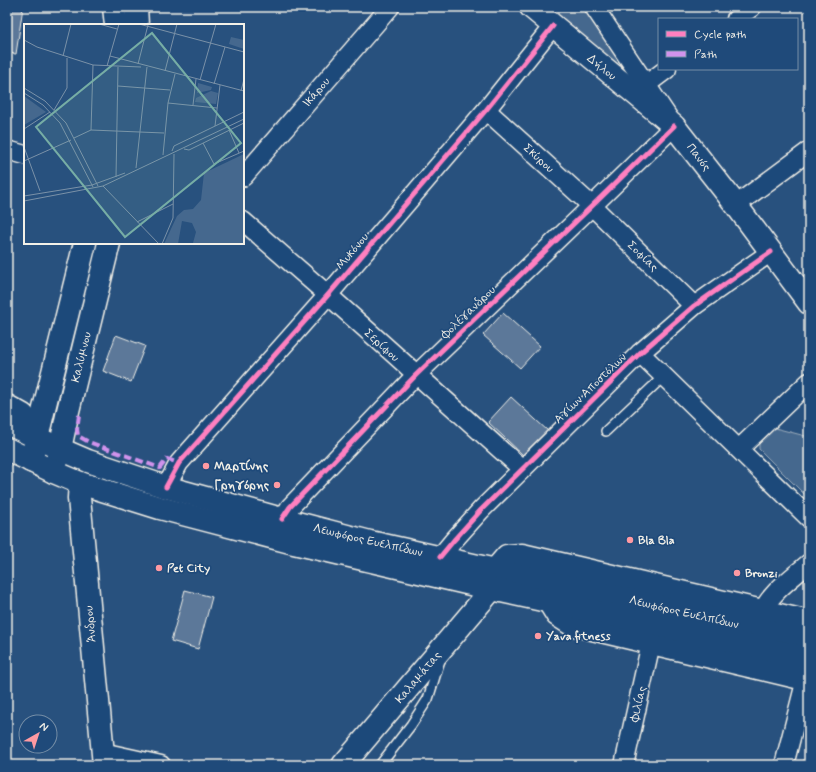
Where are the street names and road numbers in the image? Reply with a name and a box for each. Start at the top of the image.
street label: Δήλου [583,51,620,85]
street label: Ικάρου [299,74,335,111]
street label: Σκύρου [520,141,558,177]
street label: Πανός [682,141,714,175]
street label: Μυκόνου [333,229,373,273]
street label: Σοφίας [623,238,661,276]
street label: Φολέγανδρου [436,281,500,344]
street label: Σερίφου [360,326,403,366]
street label: Καλύμνου [68,330,96,384]
street label: Αγίων Αποστόλων [551,350,631,428]
street label: Λεωφόρος Ευελπίδων [311,521,424,561]
street label: Λεωφόρος Ευελπίδων [627,593,740,633]
street label: Άνδρου [81,604,101,643]
street label: Καλαμάτας [392,648,445,707]
street label: Φιλίας [627,685,651,725]

